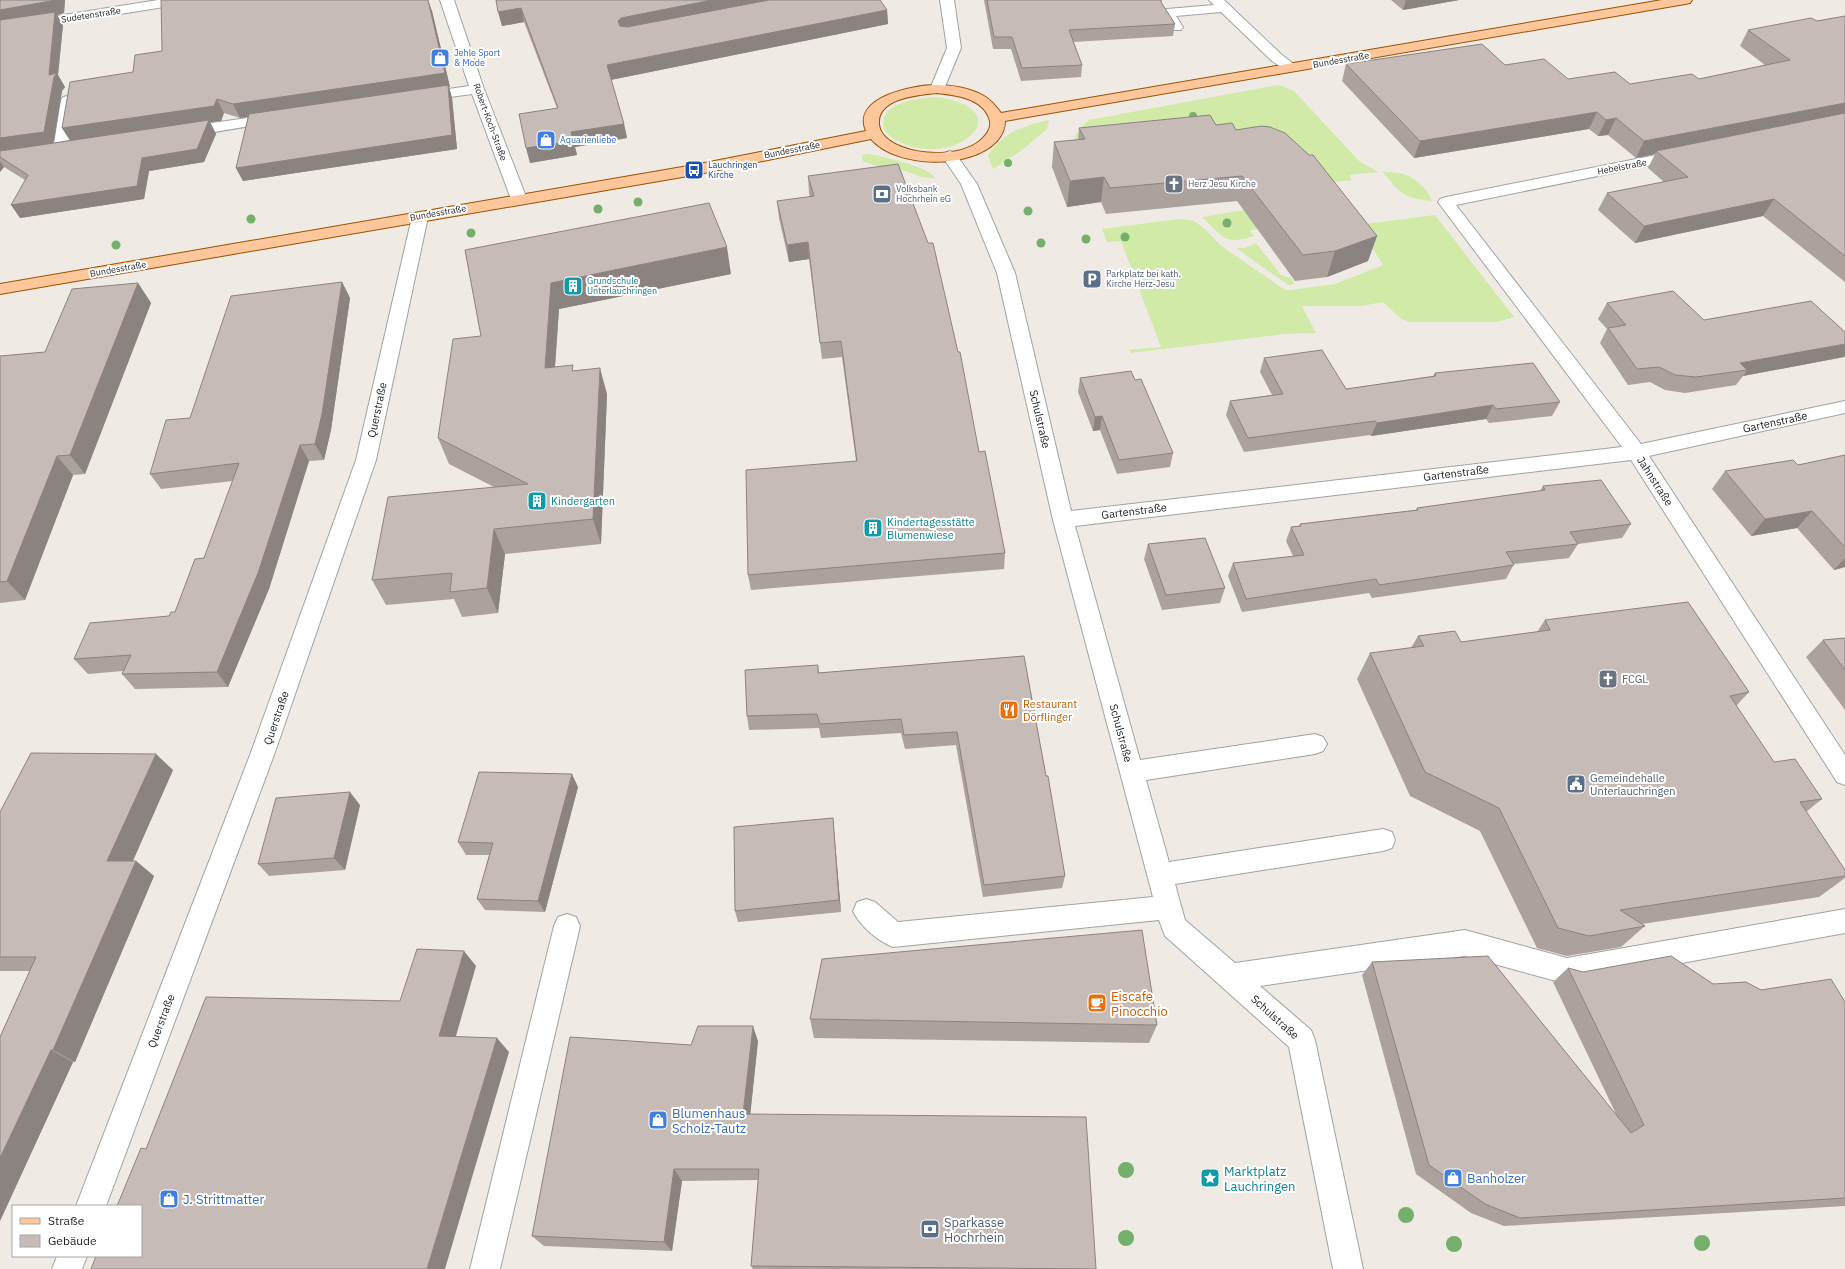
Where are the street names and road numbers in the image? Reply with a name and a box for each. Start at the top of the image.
street label: Sudetenstraße [60,4,121,25]
street label: Bundesstraße [1312,49,1370,70]
street label: Robert-Koch-Straße [471,82,510,162]
street label: Bundesstraße [763,139,821,160]
street label: Hebelstraße [1596,156,1648,177]
street label: Bundesstraße [409,202,467,223]
street label: Bundesstraße [89,258,147,279]
street label: Querstraße [364,381,390,439]
street label: Schulstraße [1026,388,1054,450]
street label: Gartenstraße [1741,408,1809,436]
street label: Jahnstraße [1634,454,1676,508]
street label: Gartenstraße [1422,462,1490,484]
street label: Gartenstraße [1100,500,1168,522]
street label: Querstraße [260,689,292,747]
street label: Schulstraße [1107,702,1135,764]
street label: Querstraße [144,992,178,1050]
street label: Schulstraße [1248,992,1302,1042]

